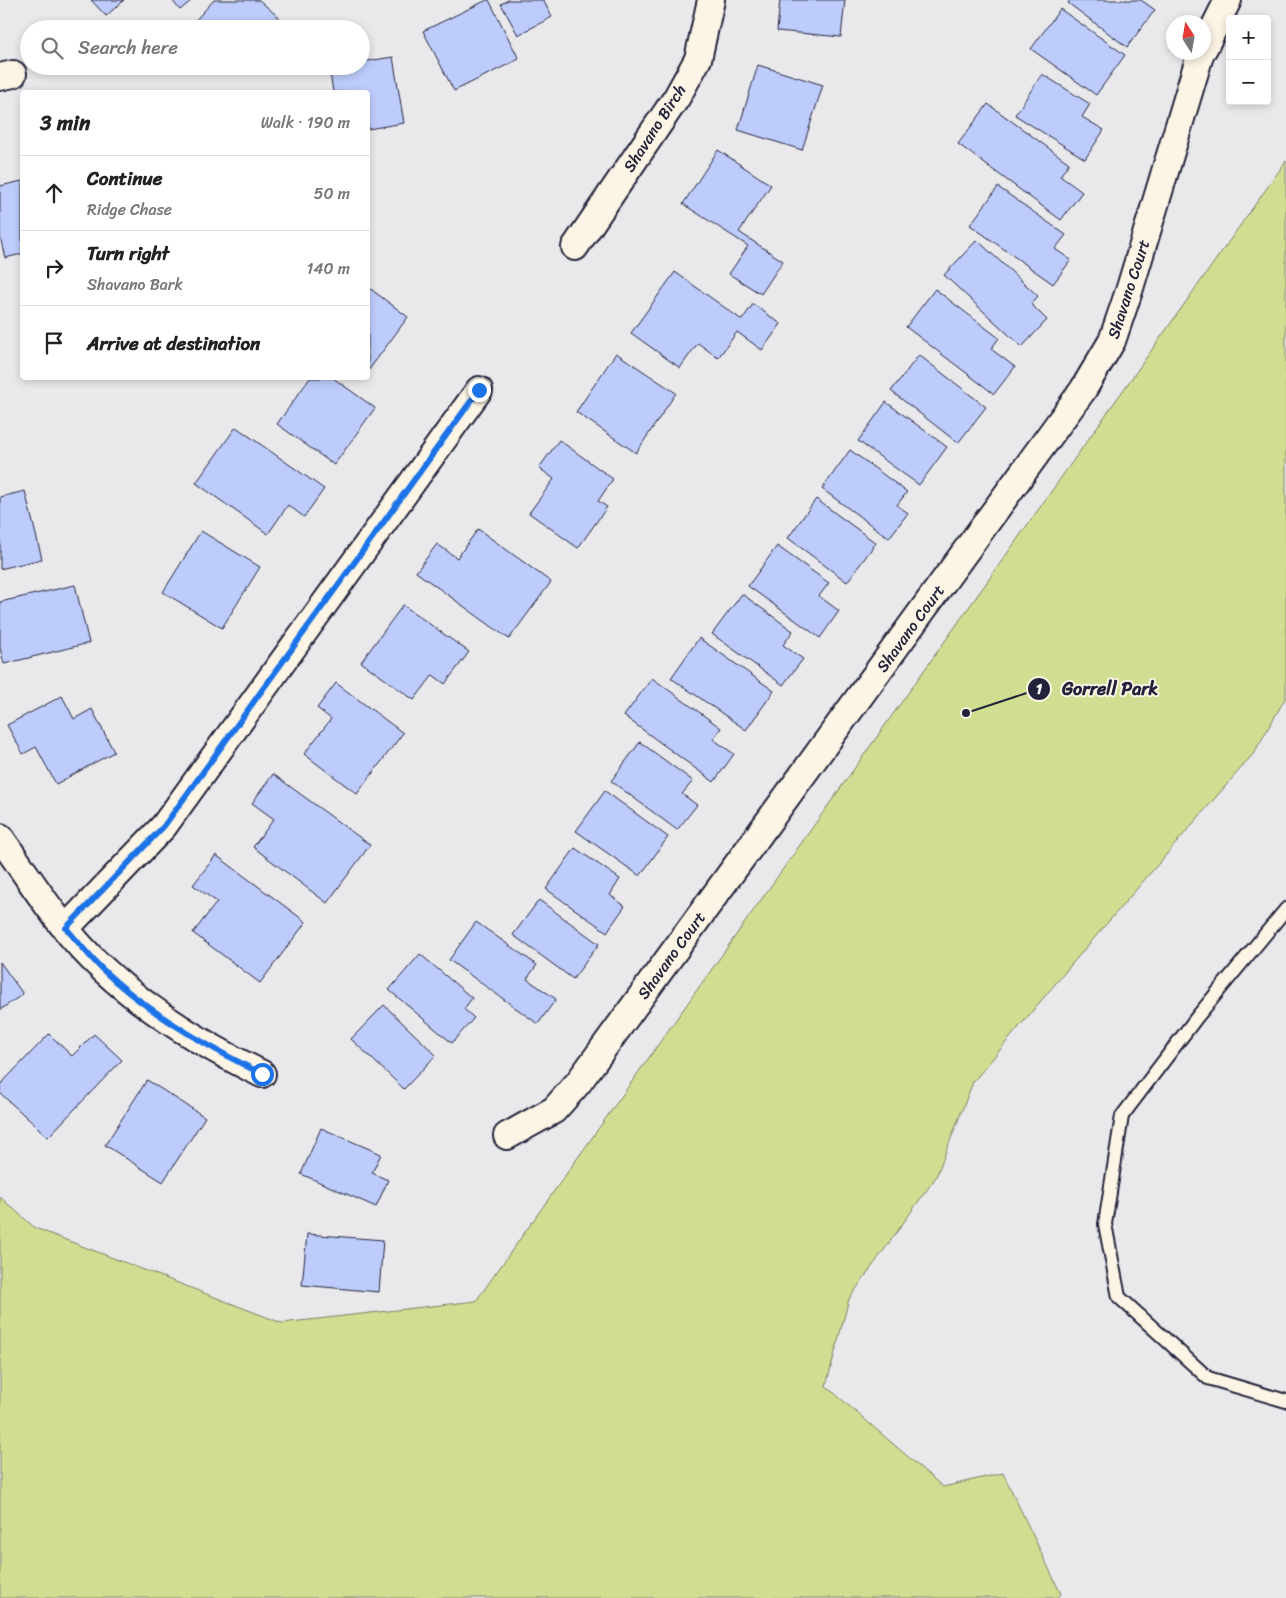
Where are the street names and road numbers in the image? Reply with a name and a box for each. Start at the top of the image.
street label: Shavano Birch [615,78,694,178]
street label: Shavano Court [1099,236,1158,343]
street label: Shavano Court [868,578,952,678]
street label: Shavano Court [629,905,713,1005]

